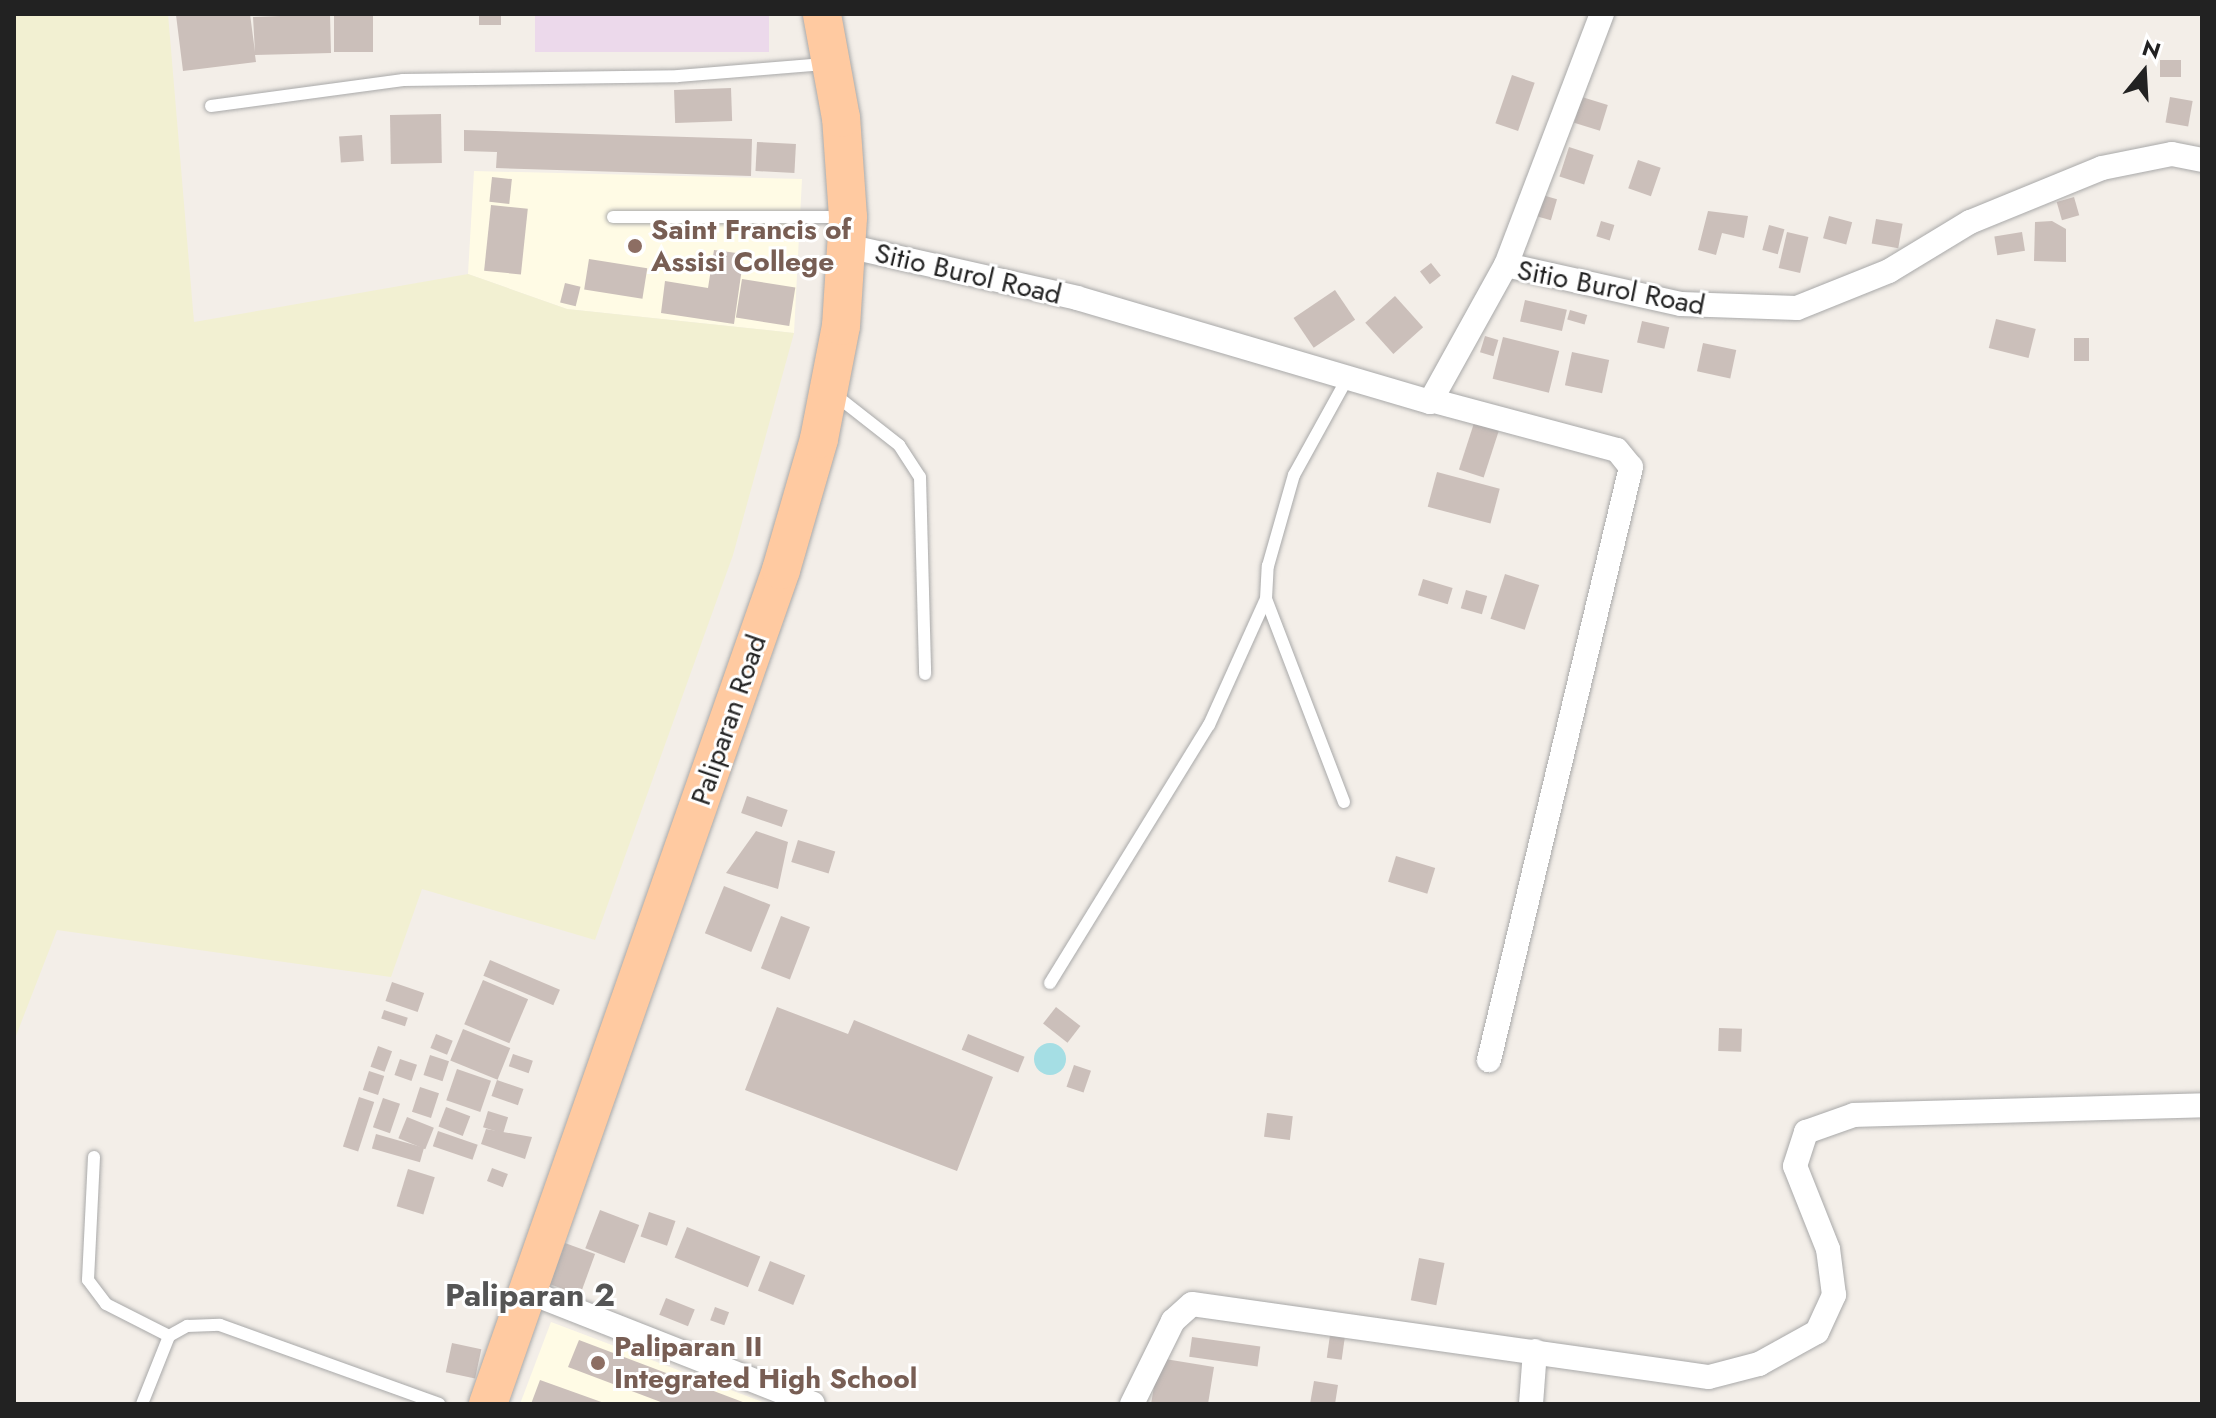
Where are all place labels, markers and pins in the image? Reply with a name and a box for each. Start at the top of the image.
place label: Saint Francis of Assisi College [651,213,851,279]
marker: Saint Francis of Assisi College [626,237,644,255]
place label: Paliparan II Integrated High School [614,1330,917,1396]
marker: Paliparan II Integrated High School [589,1354,607,1372]

